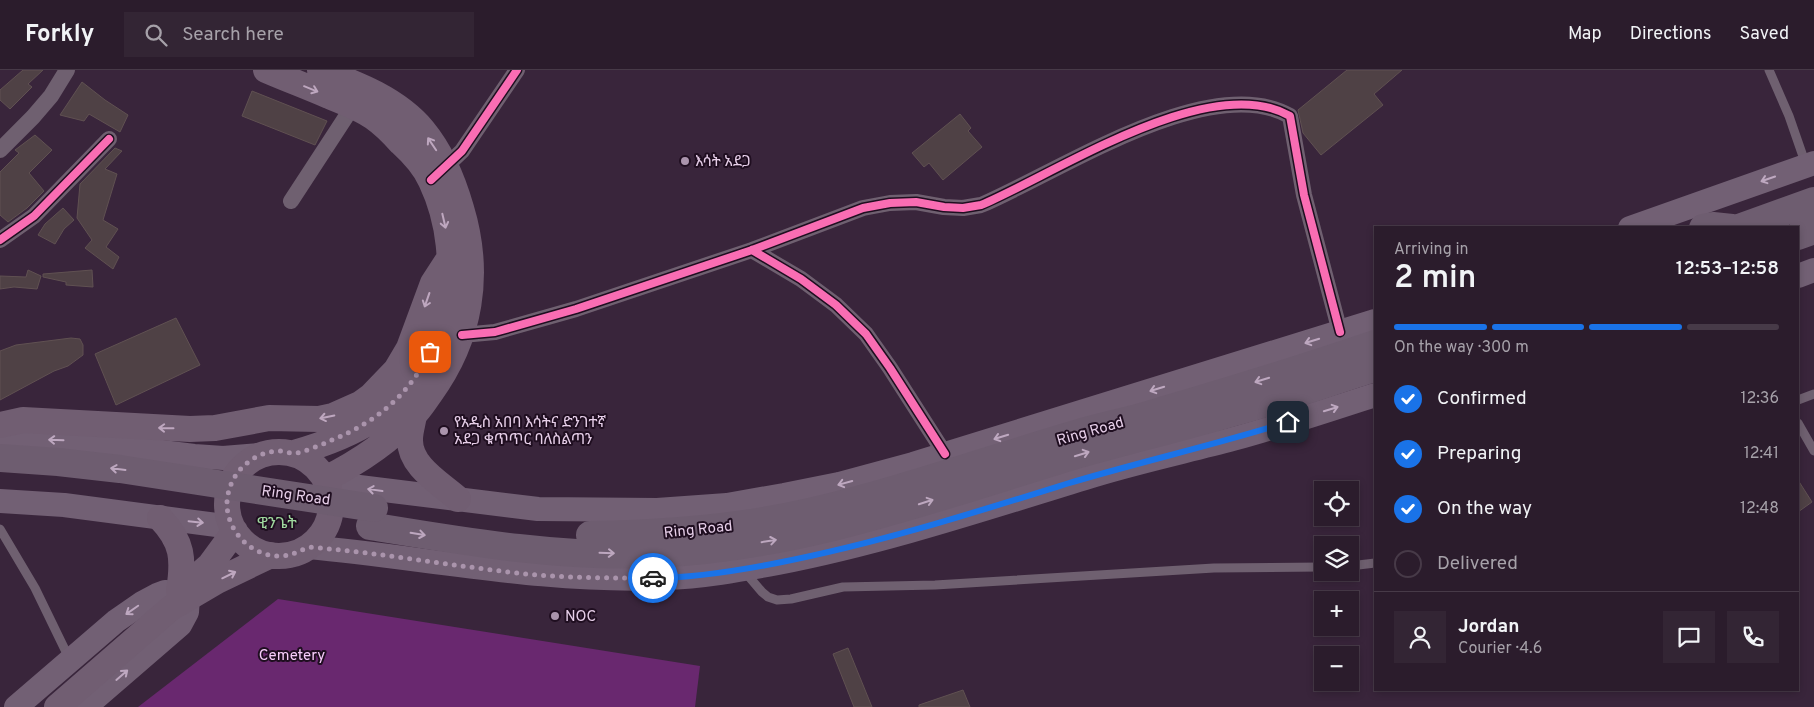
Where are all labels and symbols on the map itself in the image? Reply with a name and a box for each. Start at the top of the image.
one-way arrow [303,84,318,94]
one-way arrow [427,137,438,151]
place label: እሳት አደጋ [695,153,751,172]
marker: እሳት አደጋ [679,155,691,167]
one-way arrow [1761,175,1776,184]
one-way arrow [440,213,449,229]
one-way arrow [422,292,432,308]
pin [409,331,451,373]
one-way arrow [1304,336,1320,346]
one-way arrow [1254,376,1270,386]
one-way arrow [1149,384,1165,394]
pin [1267,401,1309,443]
one-way arrow [1322,403,1338,413]
one-way arrow [319,413,335,422]
place label: የአዲስ አበባ እሳትና ድንገተኛ አደጋ ቁጥጥር ባለስልጣን [454,414,606,450]
street label: Ring Road [1055,414,1126,451]
one-way arrow [158,424,174,433]
marker: የአዲስ አበባ እሳትና ድንገተኛ አደጋ ቁጥጥር ባለስልጣን [438,425,450,437]
one-way arrow [994,432,1010,442]
one-way arrow [49,435,65,444]
one-way arrow [1073,448,1089,458]
one-way arrow [110,464,126,474]
one-way arrow [838,478,854,488]
street label: Ring Road [260,482,331,511]
one-way arrow [368,485,384,495]
one-way arrow [918,496,934,506]
district label: ዊንጌት [257,514,297,534]
one-way arrow [188,517,204,527]
street label: Ring Road [663,517,734,544]
one-way arrow [409,529,425,539]
one-way arrow [761,536,777,546]
one-way arrow [598,548,615,558]
courier [628,553,678,603]
one-way arrow [221,570,236,579]
one-way arrow [125,605,139,615]
place label: NOC [565,608,596,627]
marker: NOC [549,610,561,622]
park label: Cemetery [259,647,325,666]
one-way arrow [116,669,129,681]

